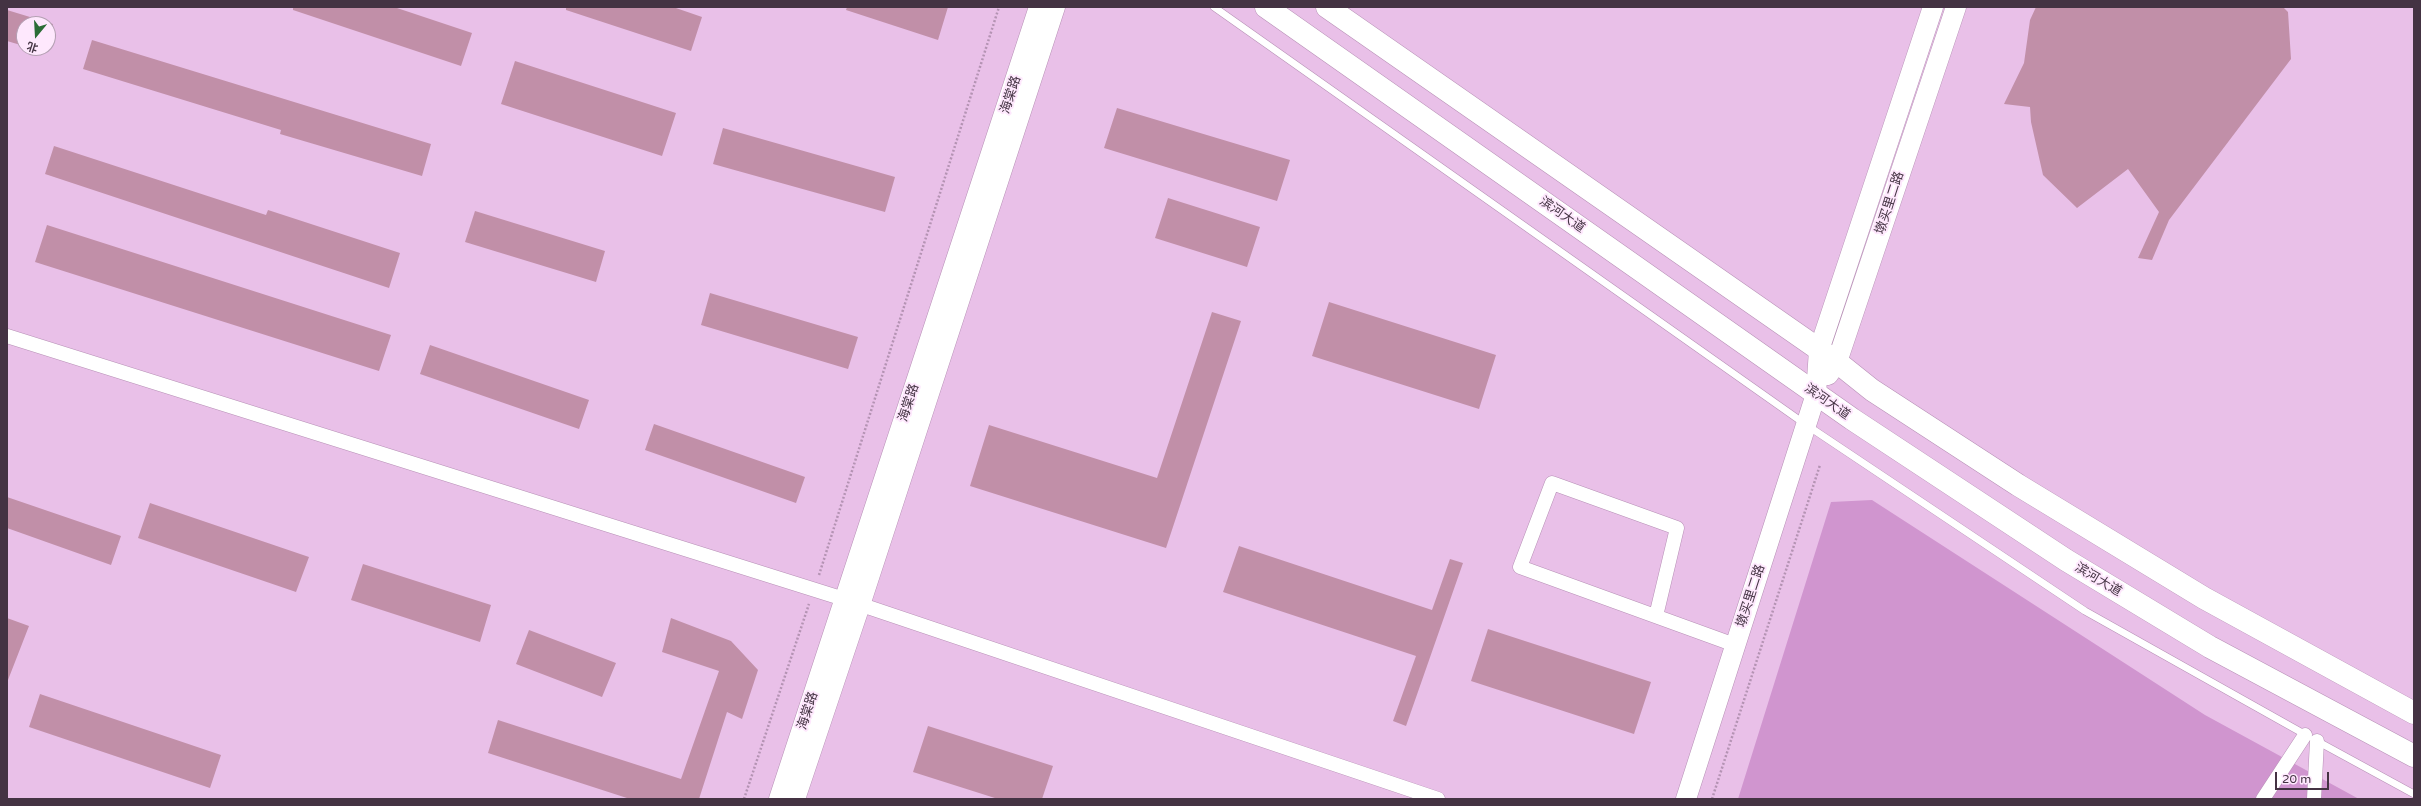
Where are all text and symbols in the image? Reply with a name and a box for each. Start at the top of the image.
north arrow [16,16,56,56]
text: 北 [25,39,40,55]
street label: 海棠路 [998,74,1024,116]
street label: 墩买里二路 [1873,170,1907,236]
street label: 滨河大道 [1536,194,1588,236]
street label: 滨河大道 [1801,381,1853,423]
street label: 海棠路 [896,382,922,424]
street label: 滨河大道 [2072,560,2124,600]
street label: 墩买里二路 [1734,563,1768,629]
street label: 海棠路 [795,690,821,732]
scale bar [2277,764,2331,790]
text: 20 m [2282,772,2311,786]

